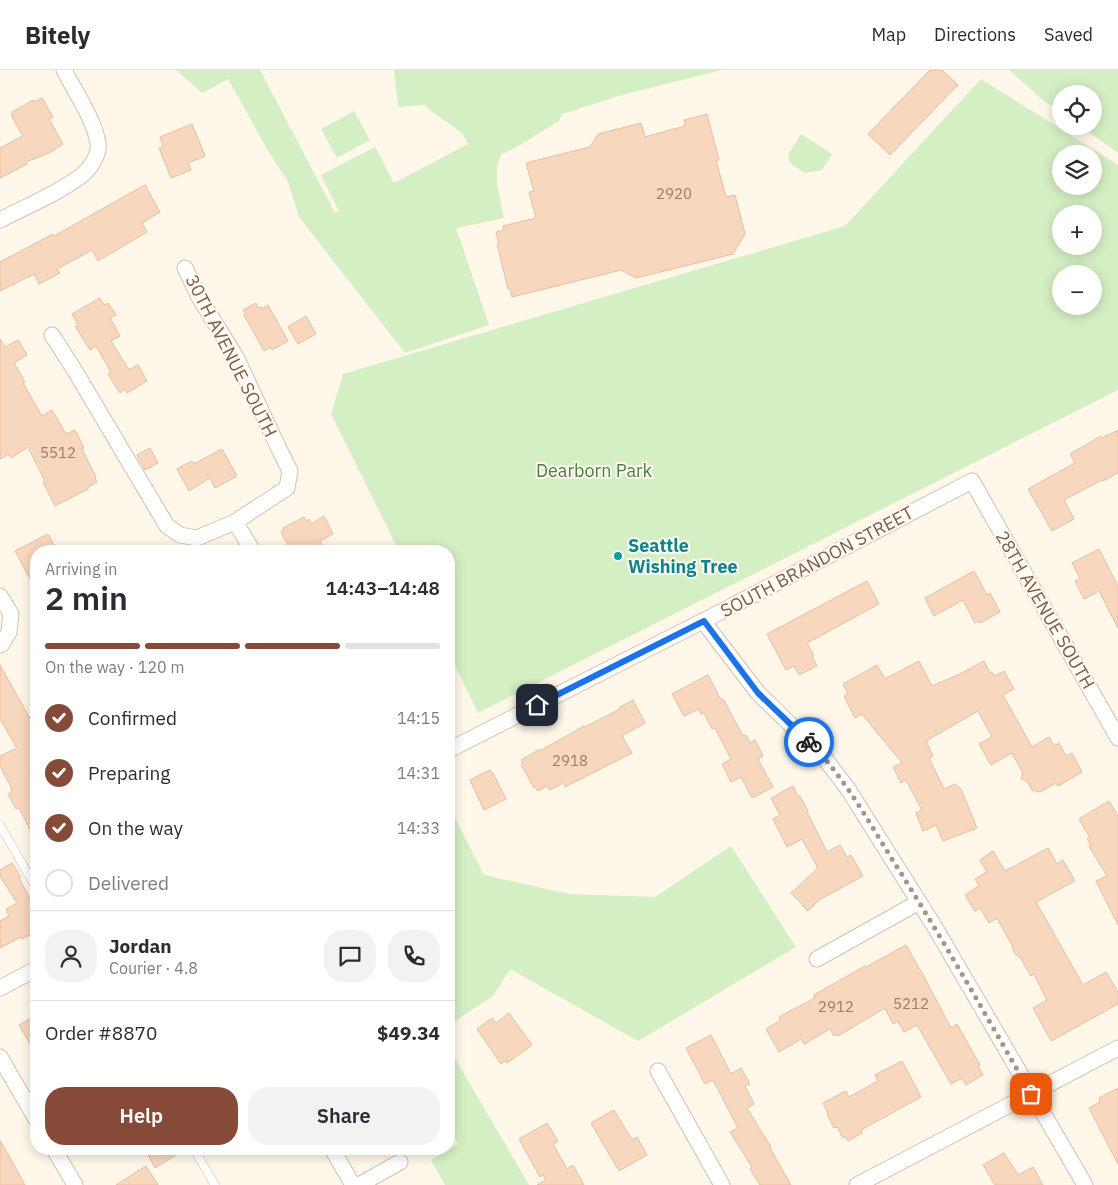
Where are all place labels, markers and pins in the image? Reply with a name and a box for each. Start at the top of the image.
place label: Seattle Wishing Tree [628,534,738,578]
marker: Seattle Wishing Tree [612,550,624,562]
pin [516,684,558,726]
pin [1010,1073,1052,1115]

